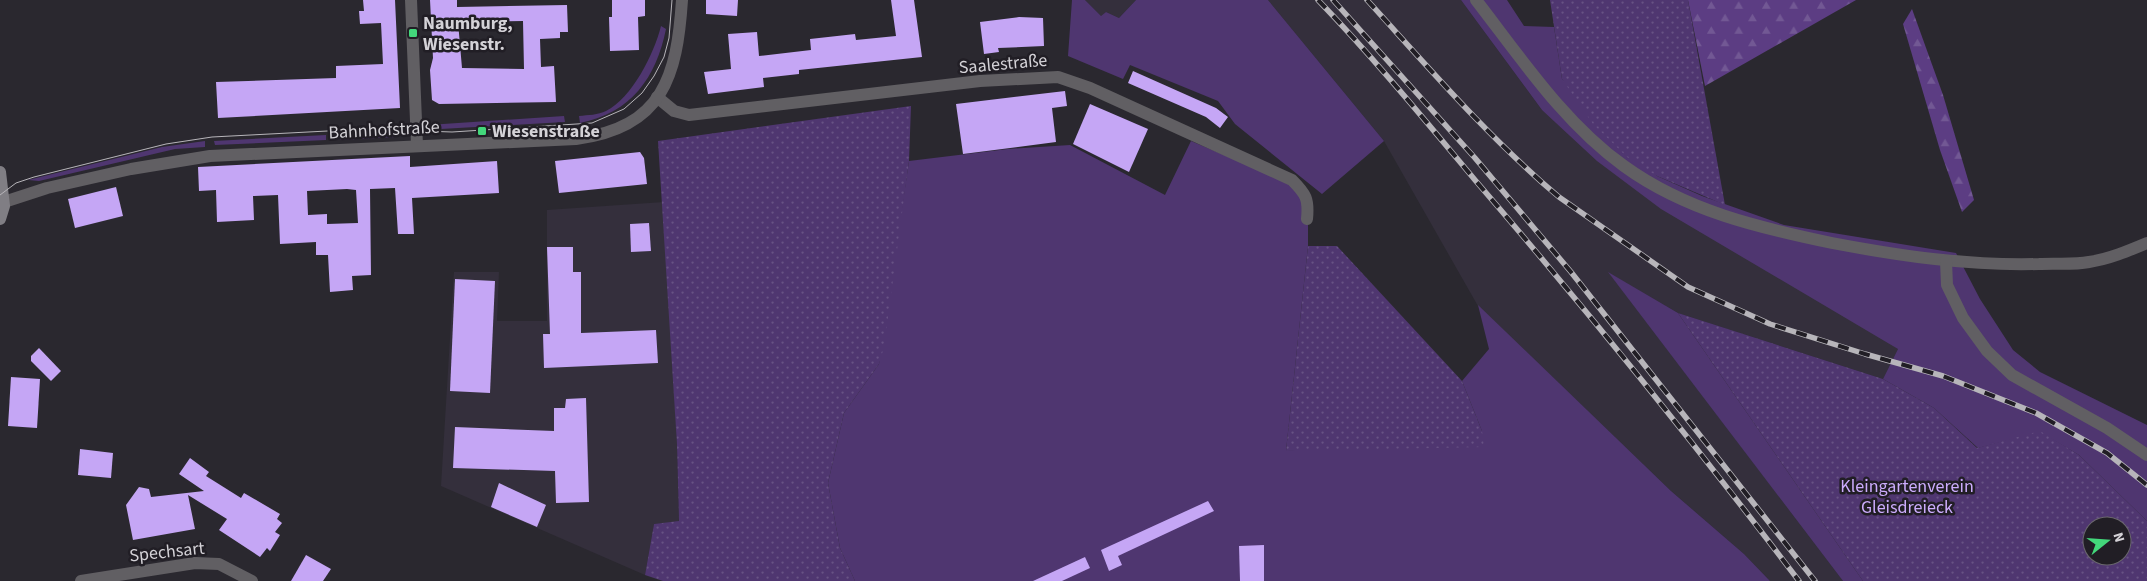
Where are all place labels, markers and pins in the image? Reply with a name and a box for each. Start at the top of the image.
place label: Naumburg, Wiesenstr. [423,11,513,57]
marker: Naumburg, Wiesenstr. [407,27,419,39]
place label: Wiesenstraße [492,119,600,144]
marker: Wiesenstraße [476,125,488,137]

